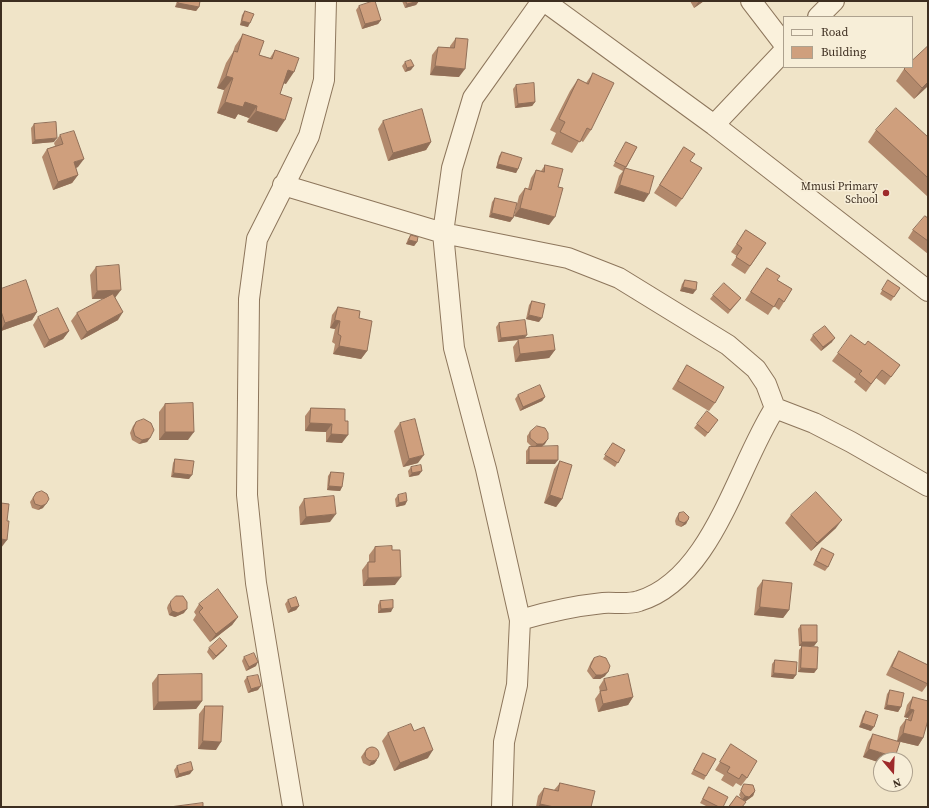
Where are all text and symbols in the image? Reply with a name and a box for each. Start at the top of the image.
legend [783,16,913,68]
text: Road [821,24,848,40]
text: Building [821,44,866,60]
place label: Mmusi Primary School [801,180,878,206]
marker: Mmusi Primary School [881,188,891,198]
north arrow [873,752,913,792]
text: N [891,774,903,791]

